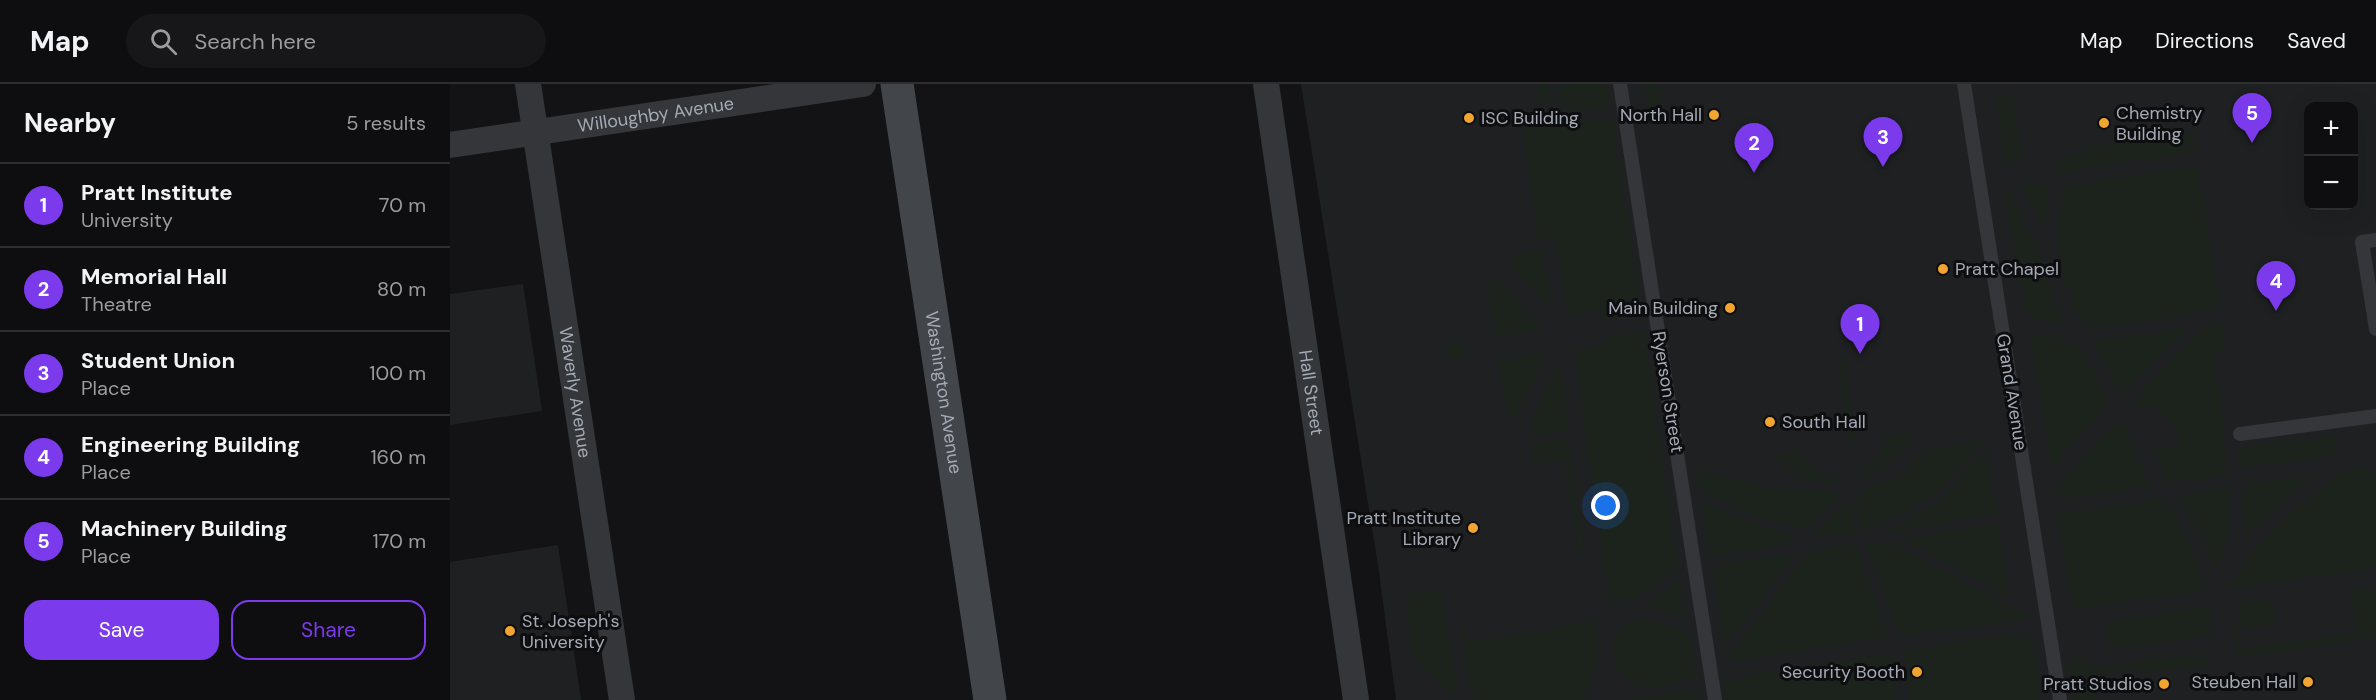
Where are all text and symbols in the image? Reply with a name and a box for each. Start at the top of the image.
search box [126,14,546,68]
text: Map [30,23,90,60]
icon: search [147,25,180,58]
text: Search here [195,27,316,56]
text: Map [2080,27,2122,55]
text: Directions [2155,27,2254,55]
text: Saved [2287,27,2346,55]
street label: Willoughby Avenue [576,91,736,138]
pin: 5 [2232,94,2272,143]
place label: Chemistry Building [2116,101,2202,146]
map controls [2304,102,2358,210]
button: + [2304,102,2358,156]
place label: North Hall [1620,103,1702,127]
text: Nearby [24,106,116,140]
place label: ISC Building [1481,106,1579,130]
marker: North Hall [1707,108,1721,122]
text: 5 results [346,110,426,136]
marker: ISC Building [1462,111,1476,125]
marker: Chemistry Building [2097,116,2111,130]
pin: 3 [1864,118,1902,167]
pin: 2 [1734,124,1774,173]
button: − [2304,156,2358,210]
text: Pratt Institute [81,178,233,207]
text: 1 [40,192,47,218]
text: 70 m [379,192,426,218]
text: University [81,207,173,233]
place label: Pratt Chapel [1955,257,2059,281]
text: Memorial Hall [81,262,227,291]
marker: Pratt Chapel [1936,262,1950,276]
pin: 4 [2256,262,2296,311]
text: 2 [38,276,49,302]
text: 80 m [377,276,426,302]
text: Theatre [81,291,152,317]
place label: Main Building [1608,296,1718,320]
marker: Main Building [1723,301,1737,315]
pin: 1 [1840,304,1880,354]
street label: Washington Avenue [919,309,968,476]
street label: Waverly Avenue [553,325,597,459]
street label: Ryerson Street [1647,330,1689,454]
street label: Grand Avenue [1991,332,2033,452]
text: Student Union [81,346,235,375]
street label: Hall Street [1293,348,1329,437]
text: 3 [37,360,50,386]
text: 100 m [369,360,426,386]
text: Place [81,375,131,401]
place label: South Hall [1782,410,1866,434]
marker: South Hall [1763,415,1777,429]
text: Engineering Building [81,430,300,459]
text: 4 [37,444,50,470]
text: 160 m [370,444,426,470]
text: Place [81,459,131,485]
your location [1591,491,1620,520]
place label: Pratt Institute Library [1347,506,1461,551]
text: Machinery Building [81,514,287,543]
marker: Pratt Institute Library [1466,521,1480,535]
text: 5 [37,528,50,554]
text: 170 m [373,528,426,554]
text: Place [81,543,131,569]
button: Save [24,600,219,660]
button: Share [231,600,426,660]
place label: St. Joseph's University [522,609,619,654]
marker: St. Joseph's University [503,624,517,638]
place label: Security Booth [1782,660,1905,684]
marker: Security Booth [1910,665,1924,679]
place label: Steuben Hall [2192,670,2296,694]
place label: Pratt Studios [2043,672,2152,696]
marker: Steuben Hall [2301,675,2315,689]
marker: Pratt Studios [2157,677,2171,691]

